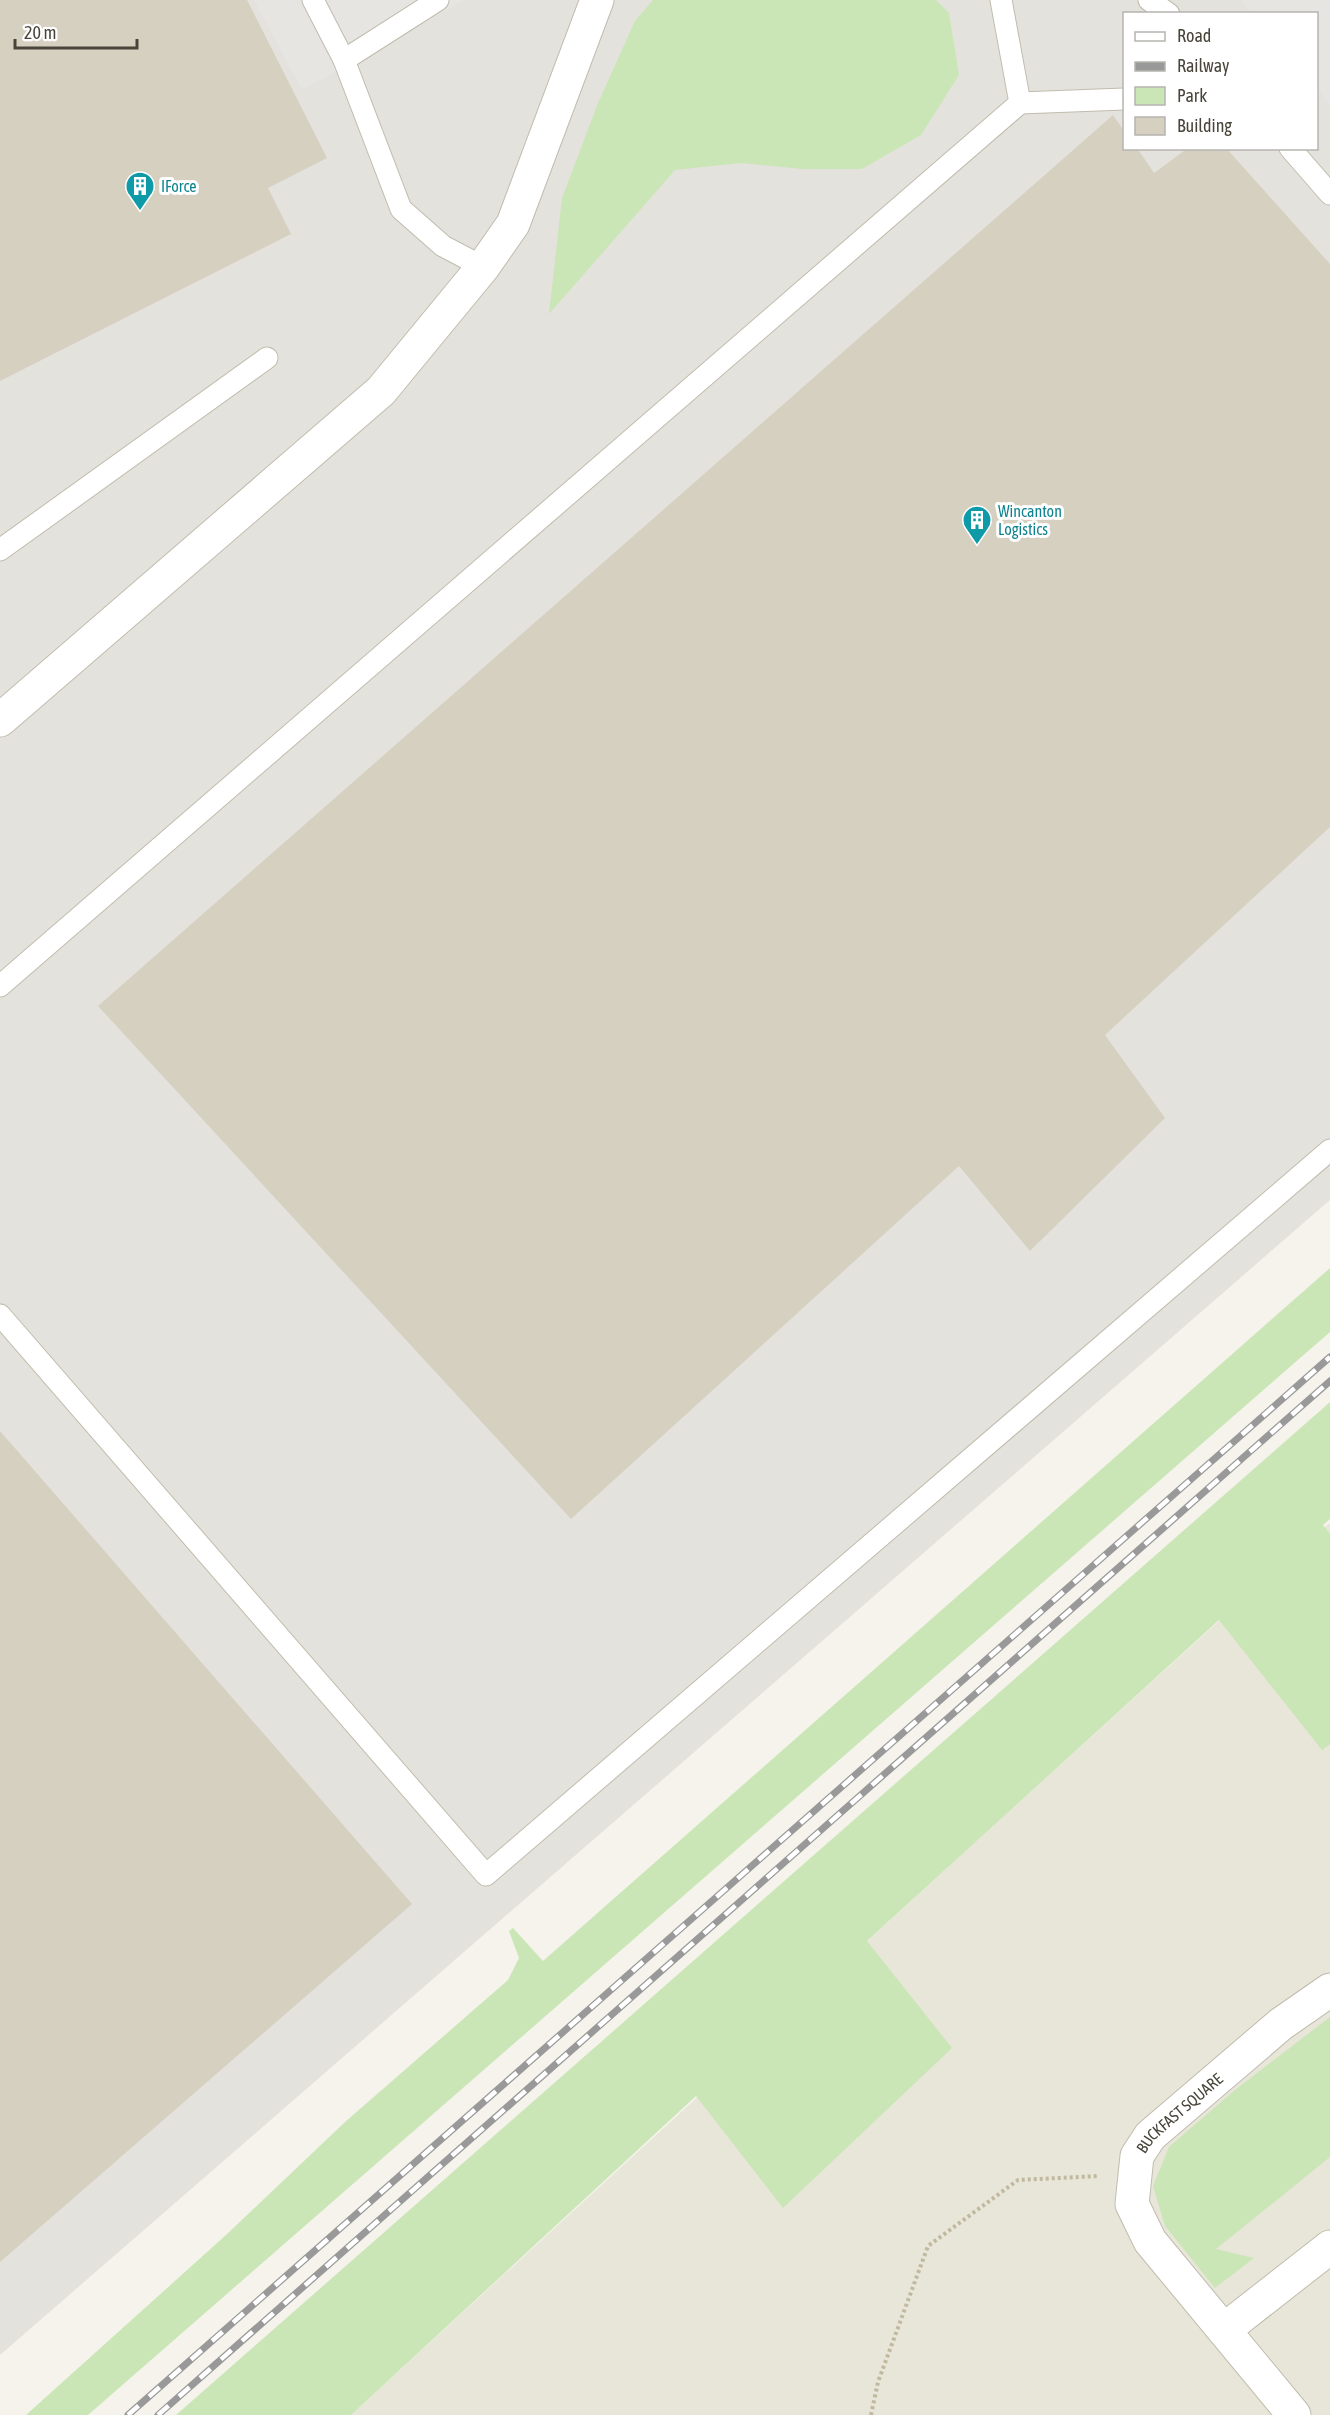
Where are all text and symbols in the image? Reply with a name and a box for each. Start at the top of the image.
scale bar [15,12,136,50]
legend [1123,12,1318,150]
text: 20 m [24,22,56,43]
text: Road [1177,25,1211,46]
text: Railway [1177,55,1229,76]
text: Park [1177,85,1207,106]
text: Building [1177,115,1232,136]
building icon: IForce [124,170,156,212]
place label: IForce [161,177,197,195]
place label: Wincanton Logistics [998,502,1062,539]
building icon: Wincanton Logistics [961,504,993,546]
street label: BUCKFAST SQUARE [1133,2069,1226,2156]

